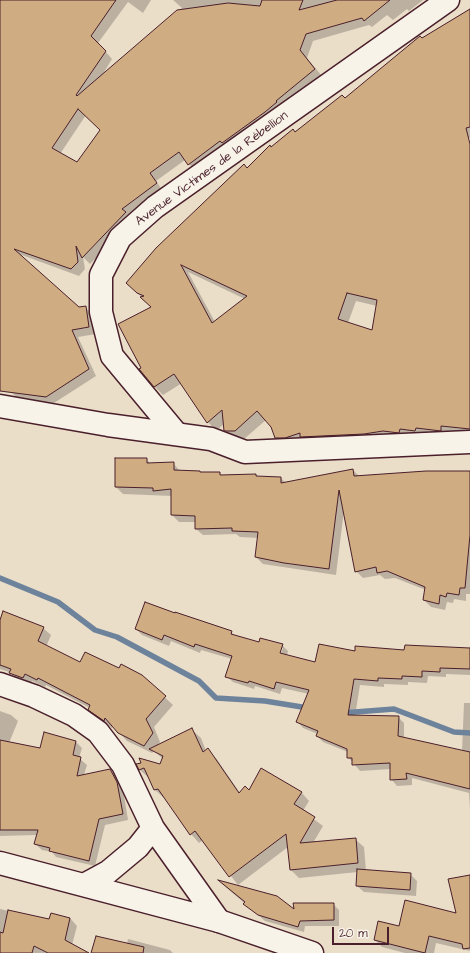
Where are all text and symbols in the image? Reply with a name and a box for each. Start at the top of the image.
street label: Avenue Victimes de la Rébellion [133,108,291,230]
scale bar [334,919,391,945]
text: 20 m [339,925,368,942]

